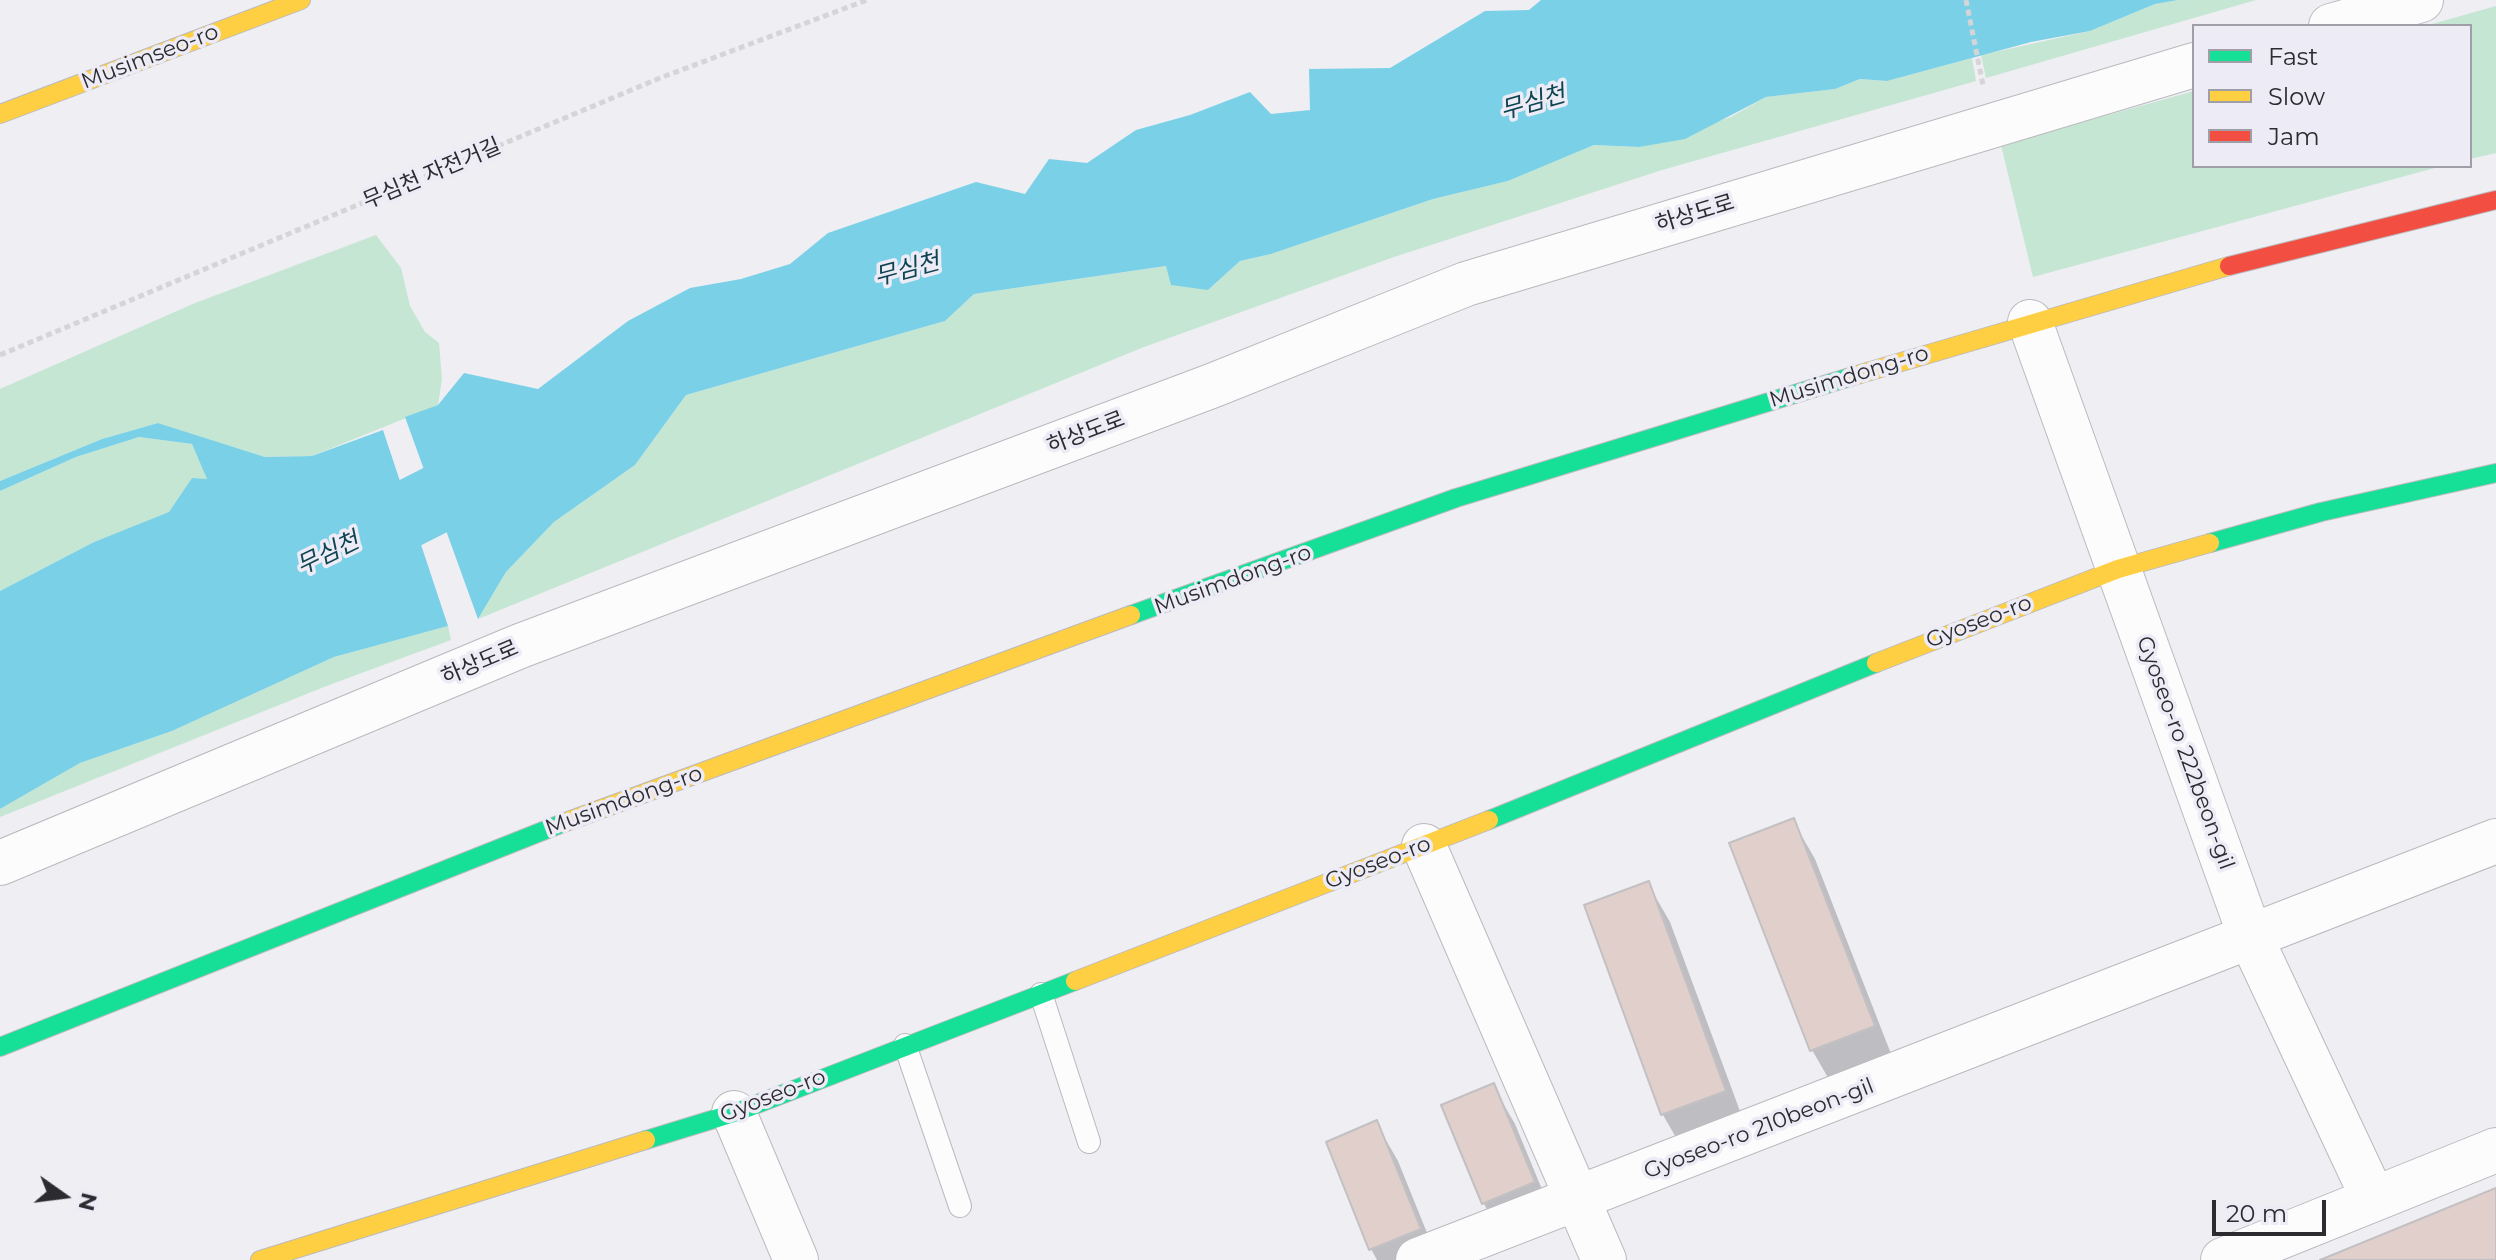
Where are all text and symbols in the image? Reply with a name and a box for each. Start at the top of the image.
street label: Musimseo-ro [78,19,222,95]
legend [2192,24,2472,168]
text: Fast [2268,42,2318,71]
water label: 무심천 [1497,80,1569,126]
text: Slow [2268,82,2325,111]
text: Jam [2268,122,2320,151]
street label: 무심천 자전거길 [359,133,505,215]
street label: 하상도로 [1652,190,1738,238]
water label: 무심천 [871,248,943,292]
street label: Musimdong-ro [1766,340,1932,414]
street label: 하상도로 [1043,406,1129,460]
water label: 무심천 [292,527,364,581]
street label: Musimdong-ro [1151,539,1315,621]
street label: Gyoseo-ro [1922,590,2036,654]
street label: Gyoseo-ro 222beon-gil [2130,633,2240,873]
street label: 하상도로 [438,635,522,691]
street label: Musimdong-ro [542,760,706,842]
street label: Gyoseo-ro [1321,831,1435,895]
street label: Gyoseo-ro [716,1064,830,1128]
street label: Gyoseo-ro 210beon-gil [1640,1073,1878,1185]
north arrow [24,1156,104,1236]
scale bar [2216,1184,2330,1234]
text: N [73,1190,103,1214]
text: 20 m [2226,1199,2287,1228]

